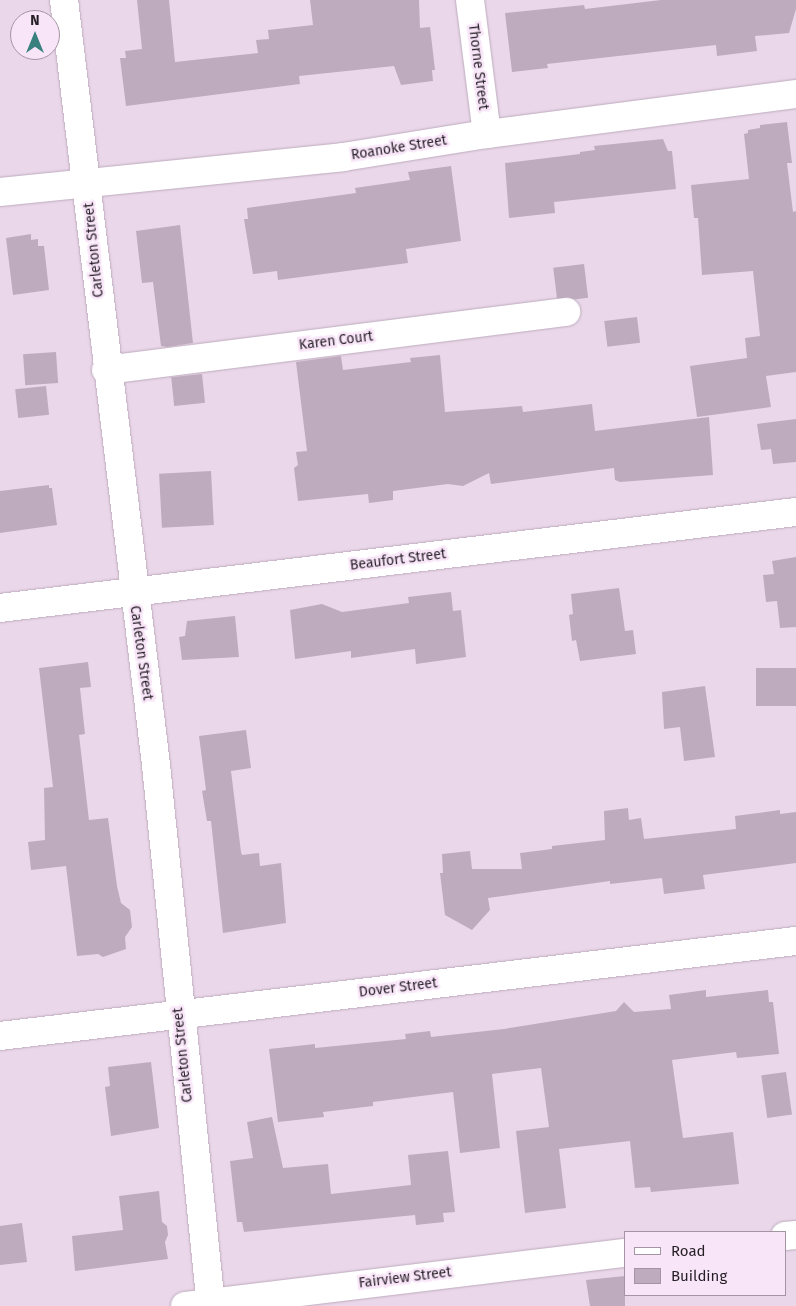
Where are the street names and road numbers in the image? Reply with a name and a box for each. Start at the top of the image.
street label: Thorne Street [464,23,492,111]
street label: Roanoke Street [350,132,448,164]
street label: Carleton Street [81,202,107,298]
street label: Karen Court [298,328,374,354]
street label: Beaufort Street [349,546,447,574]
street label: Carleton Street [126,605,156,701]
street label: Dover Street [358,975,438,1001]
street label: Carleton Street [170,1007,196,1103]
street label: Fairview Street [358,1264,452,1292]

